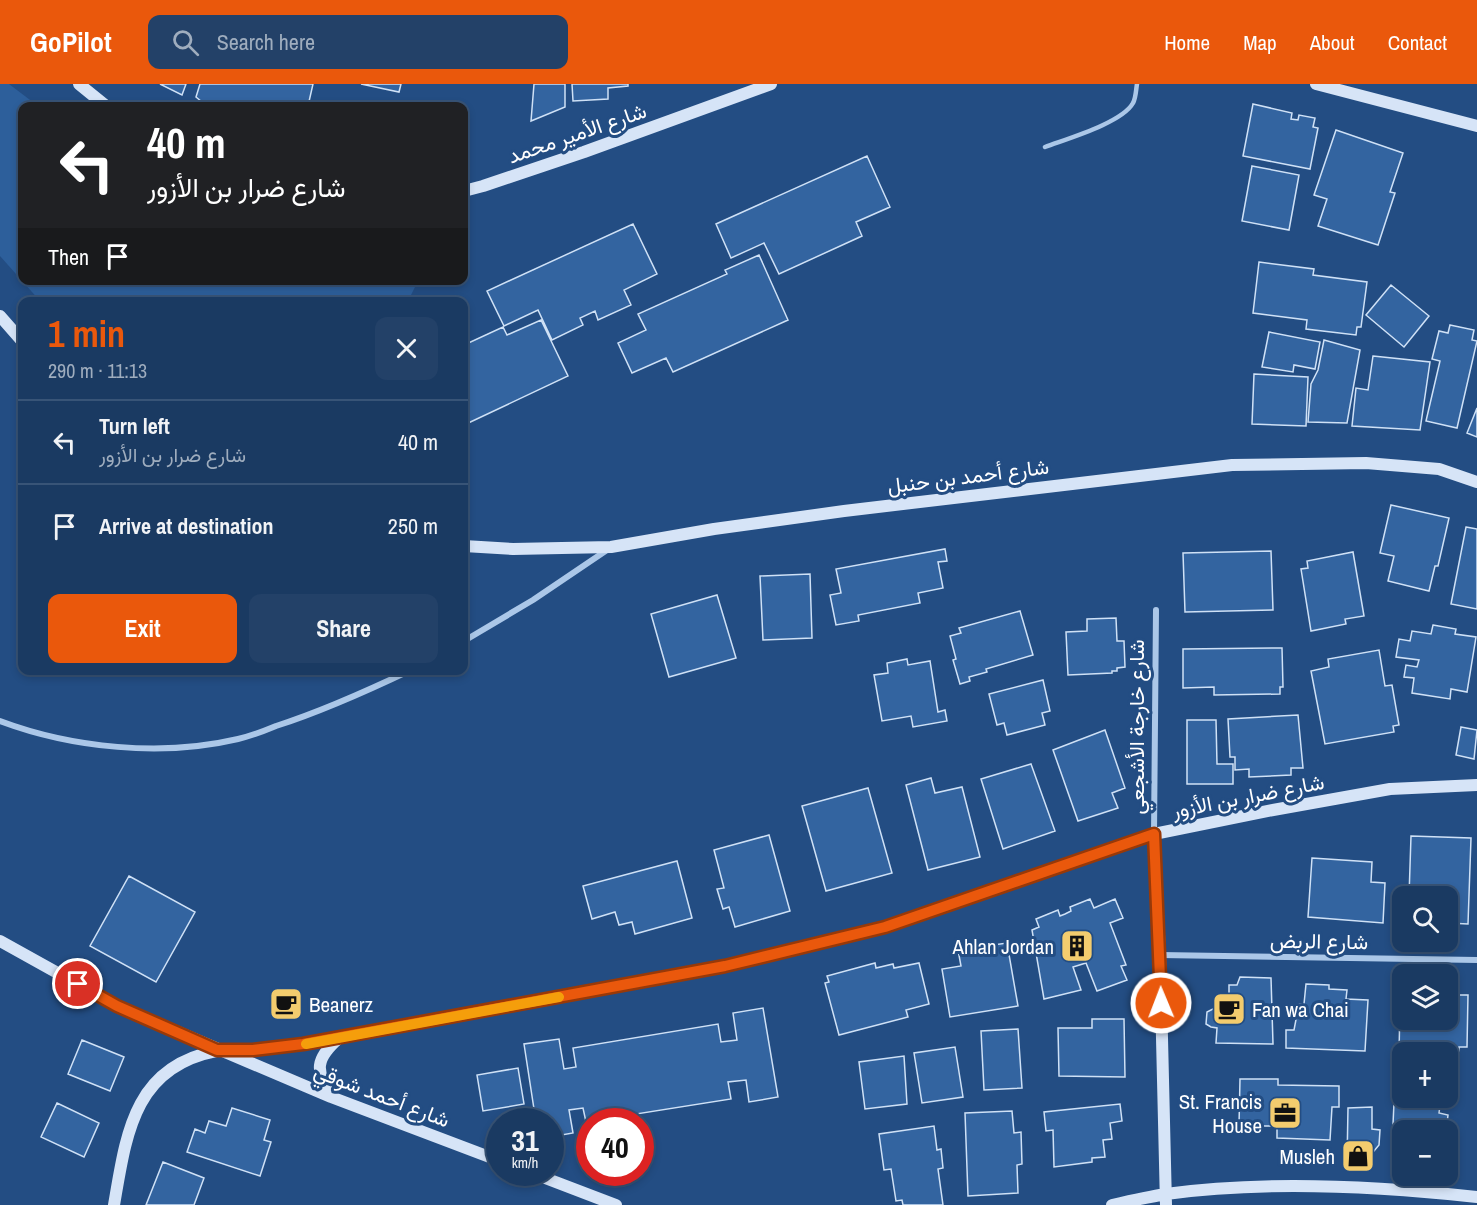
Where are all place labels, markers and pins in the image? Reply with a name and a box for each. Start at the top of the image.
building icon: Ahlan Jordan [1059,928,1095,964]
place label: Ahlan Jordan [952,932,1054,961]
pin [52,958,103,1009]
cafe icon: Beanerz [268,986,304,1022]
place label: Beanerz [309,990,374,1019]
cafe icon: Fan wa Chai [1211,991,1247,1027]
place label: Fan wa Chai [1252,995,1349,1024]
place label: St. Francis House [1179,1087,1262,1140]
office icon: St. Francis House [1267,1095,1303,1131]
shop icon: Musleh [1340,1138,1376,1174]
place label: Musleh [1279,1142,1335,1171]

